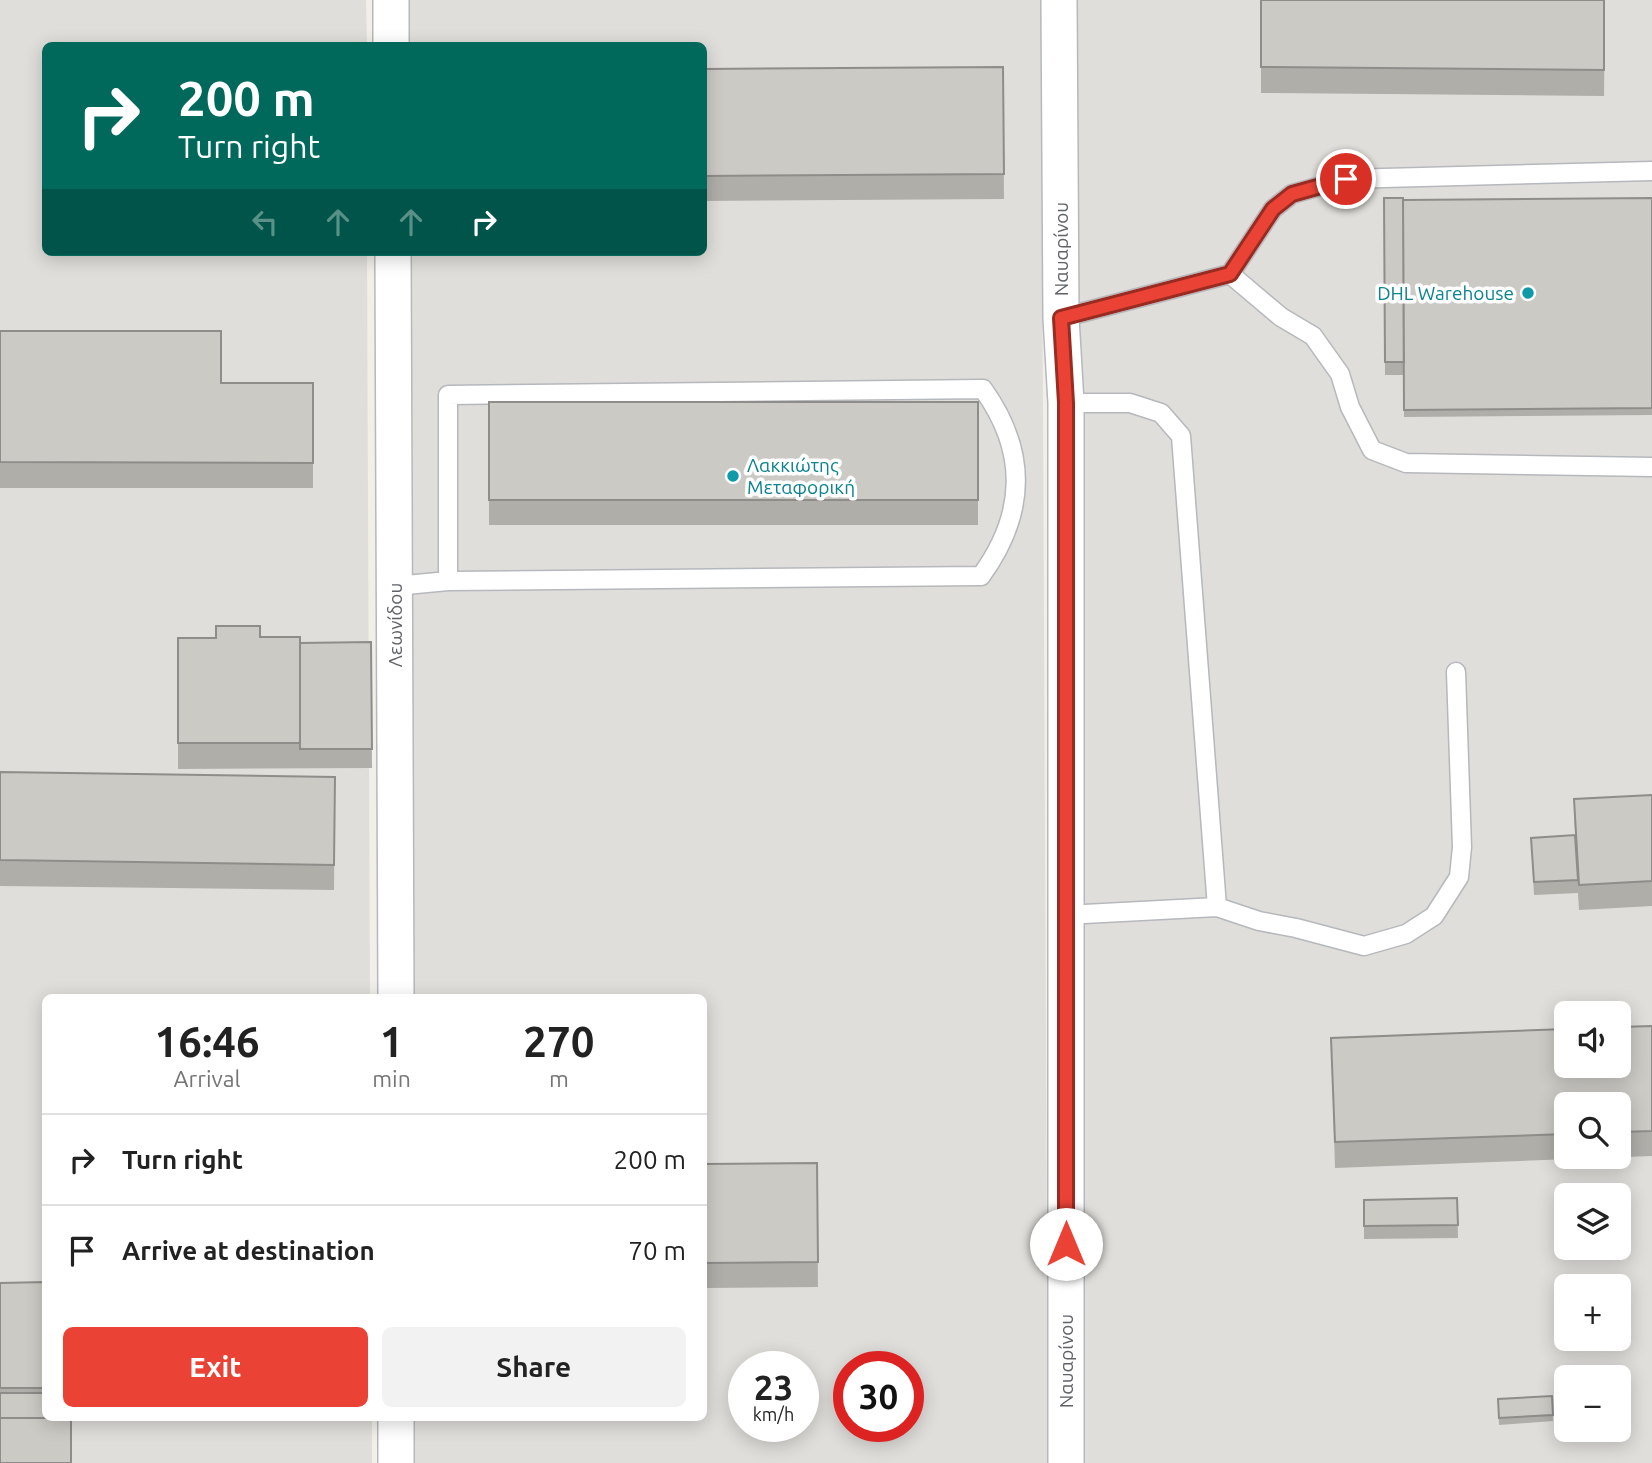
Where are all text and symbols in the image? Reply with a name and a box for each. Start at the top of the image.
icon: right [63,70,154,161]
text: 200 m [178,70,315,125]
text: Turn right [178,128,320,164]
pin [1316,149,1376,209]
icon: arrive [1327,160,1365,198]
street label: Ναυαρίνου [1050,202,1072,296]
icon: left [246,203,284,241]
icon: ahead [319,203,357,241]
icon: ahead [392,203,430,241]
icon: right [465,203,503,241]
place label: DHL Warehouse [1377,282,1514,304]
marker: DHL Warehouse [1520,285,1536,301]
place label: Λακκιώτης Μεταφορική [747,454,855,498]
marker: Λακκιώτης Μεταφορική [725,468,741,484]
street label: Λεωνίδου [384,583,406,667]
map controls [1554,1001,1631,1442]
button: sound [1554,1001,1631,1078]
text: 16:46 [155,1018,260,1065]
text: 1 [380,1018,403,1065]
text: 270 [523,1018,594,1065]
text: Arrival [174,1066,241,1091]
text: min [372,1066,411,1091]
text: m [549,1066,569,1091]
button: search [1554,1092,1631,1169]
icon: right [63,1141,101,1179]
text: Turn right [122,1145,243,1174]
text: 200 m [614,1145,686,1174]
button: layers [1554,1183,1631,1260]
position arrow [1029,1207,1103,1281]
icon: arrive [63,1232,101,1270]
text: Arrive at destination [122,1236,375,1265]
text: 70 m [628,1236,686,1265]
button: + [1554,1274,1631,1351]
street label: Ναυαρίνου [1055,1314,1077,1408]
button: Exit [63,1327,368,1407]
button: Share [382,1327,686,1407]
speed limit sign: 30 [833,1351,924,1442]
button: − [1554,1365,1631,1442]
text: 23 [754,1367,793,1407]
text: km/h [753,1404,794,1424]

